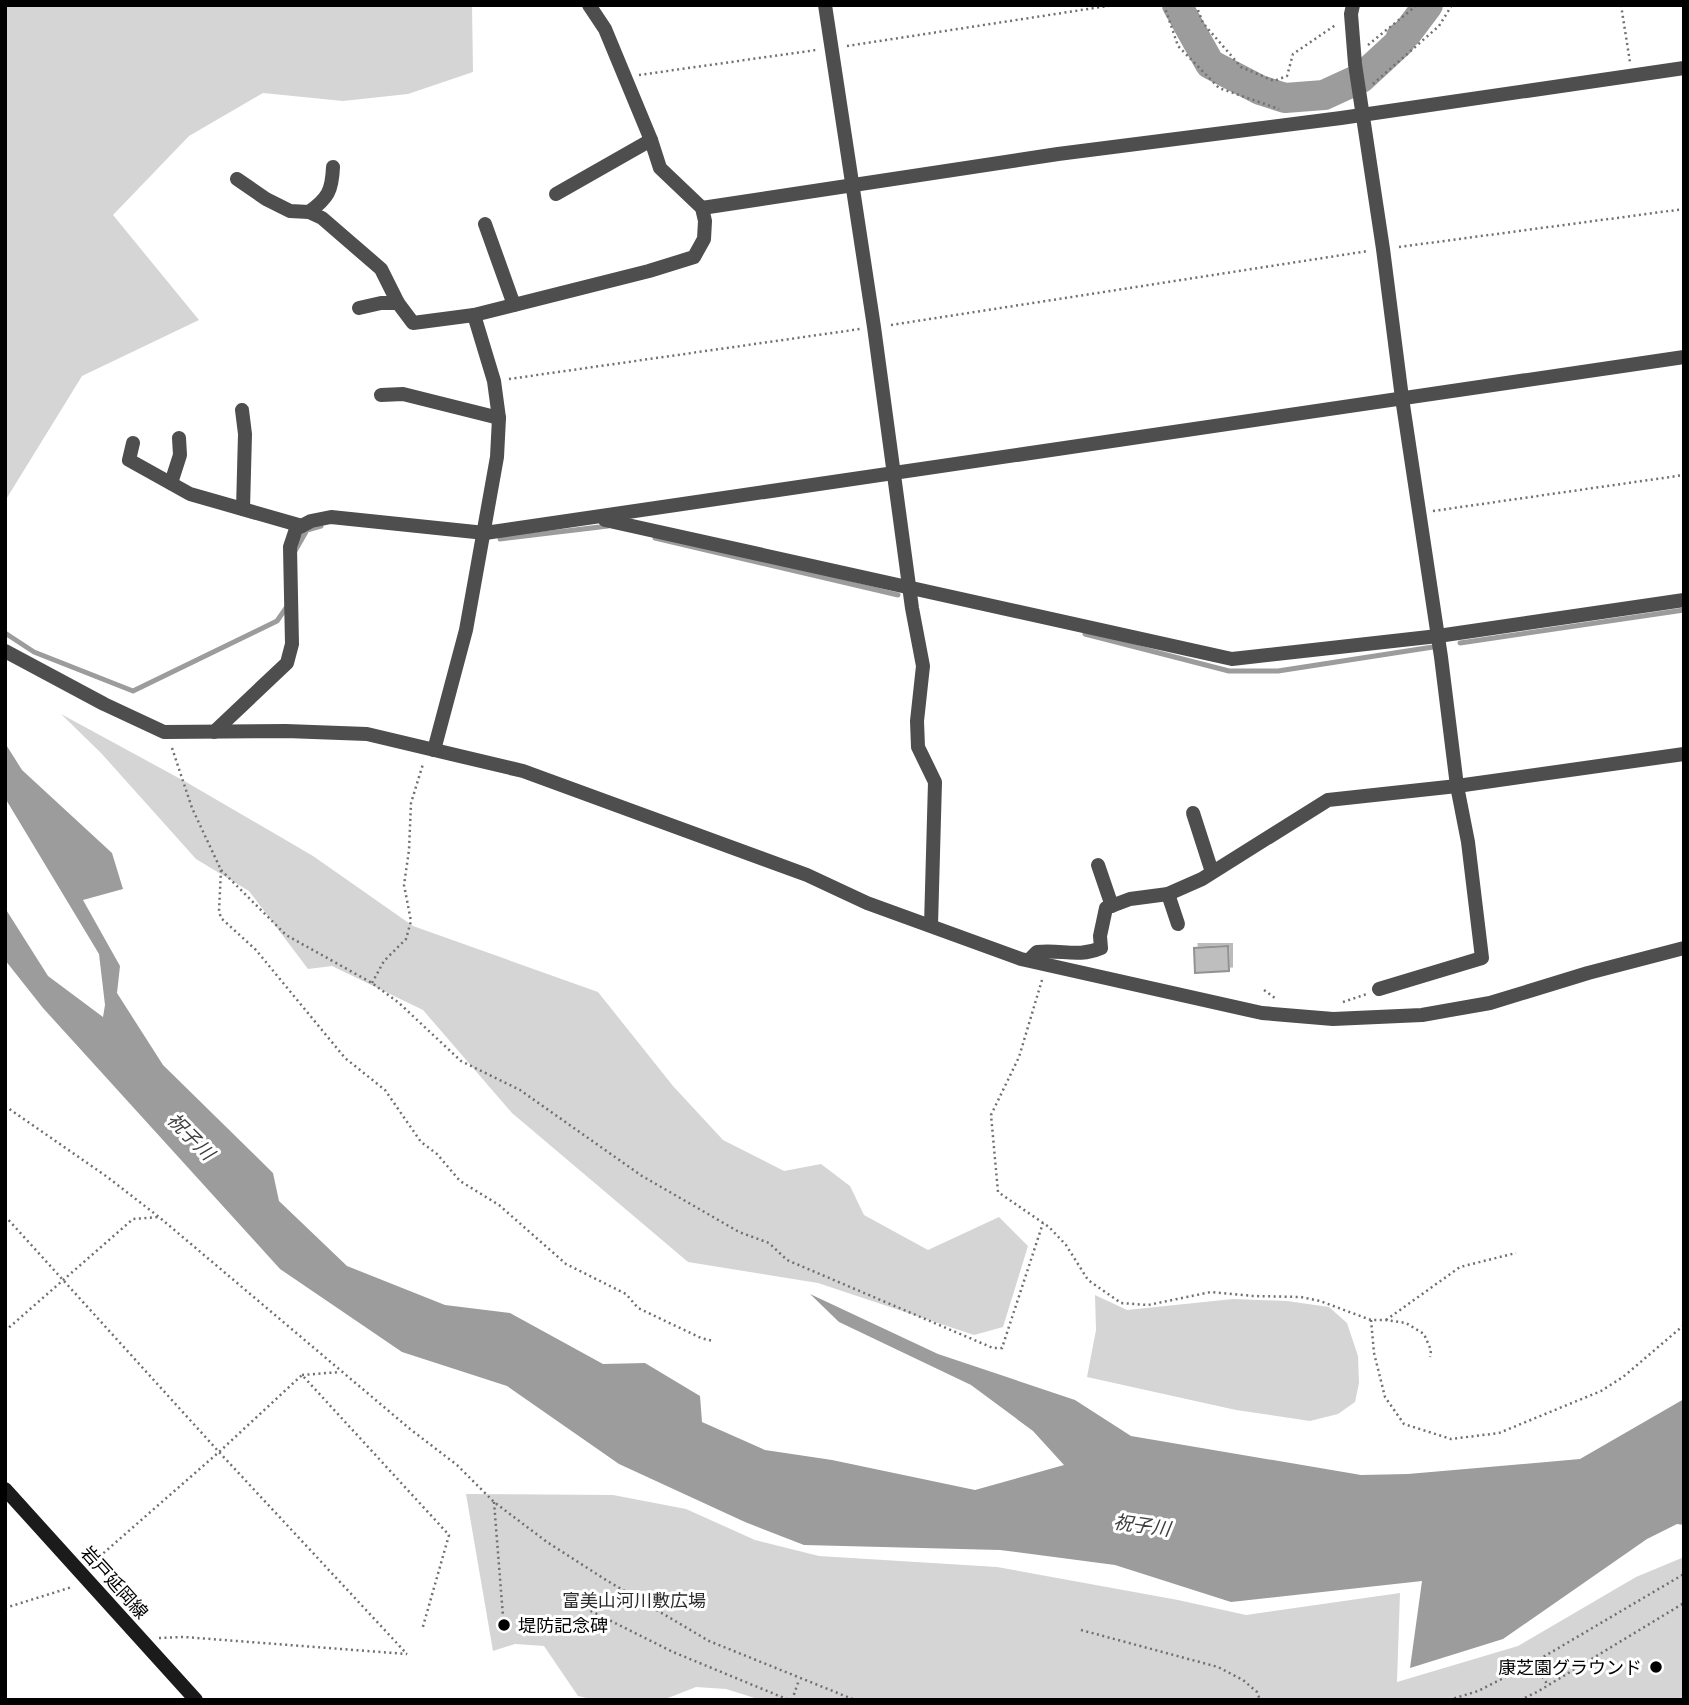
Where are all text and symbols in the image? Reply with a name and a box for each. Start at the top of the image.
water label: 祝子川 [162,1107,222,1167]
water label: 祝子川 [1112,1508,1174,1542]
street label: 岩戸延岡線 [76,1541,154,1623]
park label: 富美山河川敷広場 [562,1588,706,1612]
place label: 堤防記念碑 [518,1613,608,1637]
marker: 堤防記念碑 [496,1617,512,1633]
place label: 康芝園グラウンド [1498,1655,1642,1679]
marker: 康芝園グラウンド [1648,1659,1664,1675]

